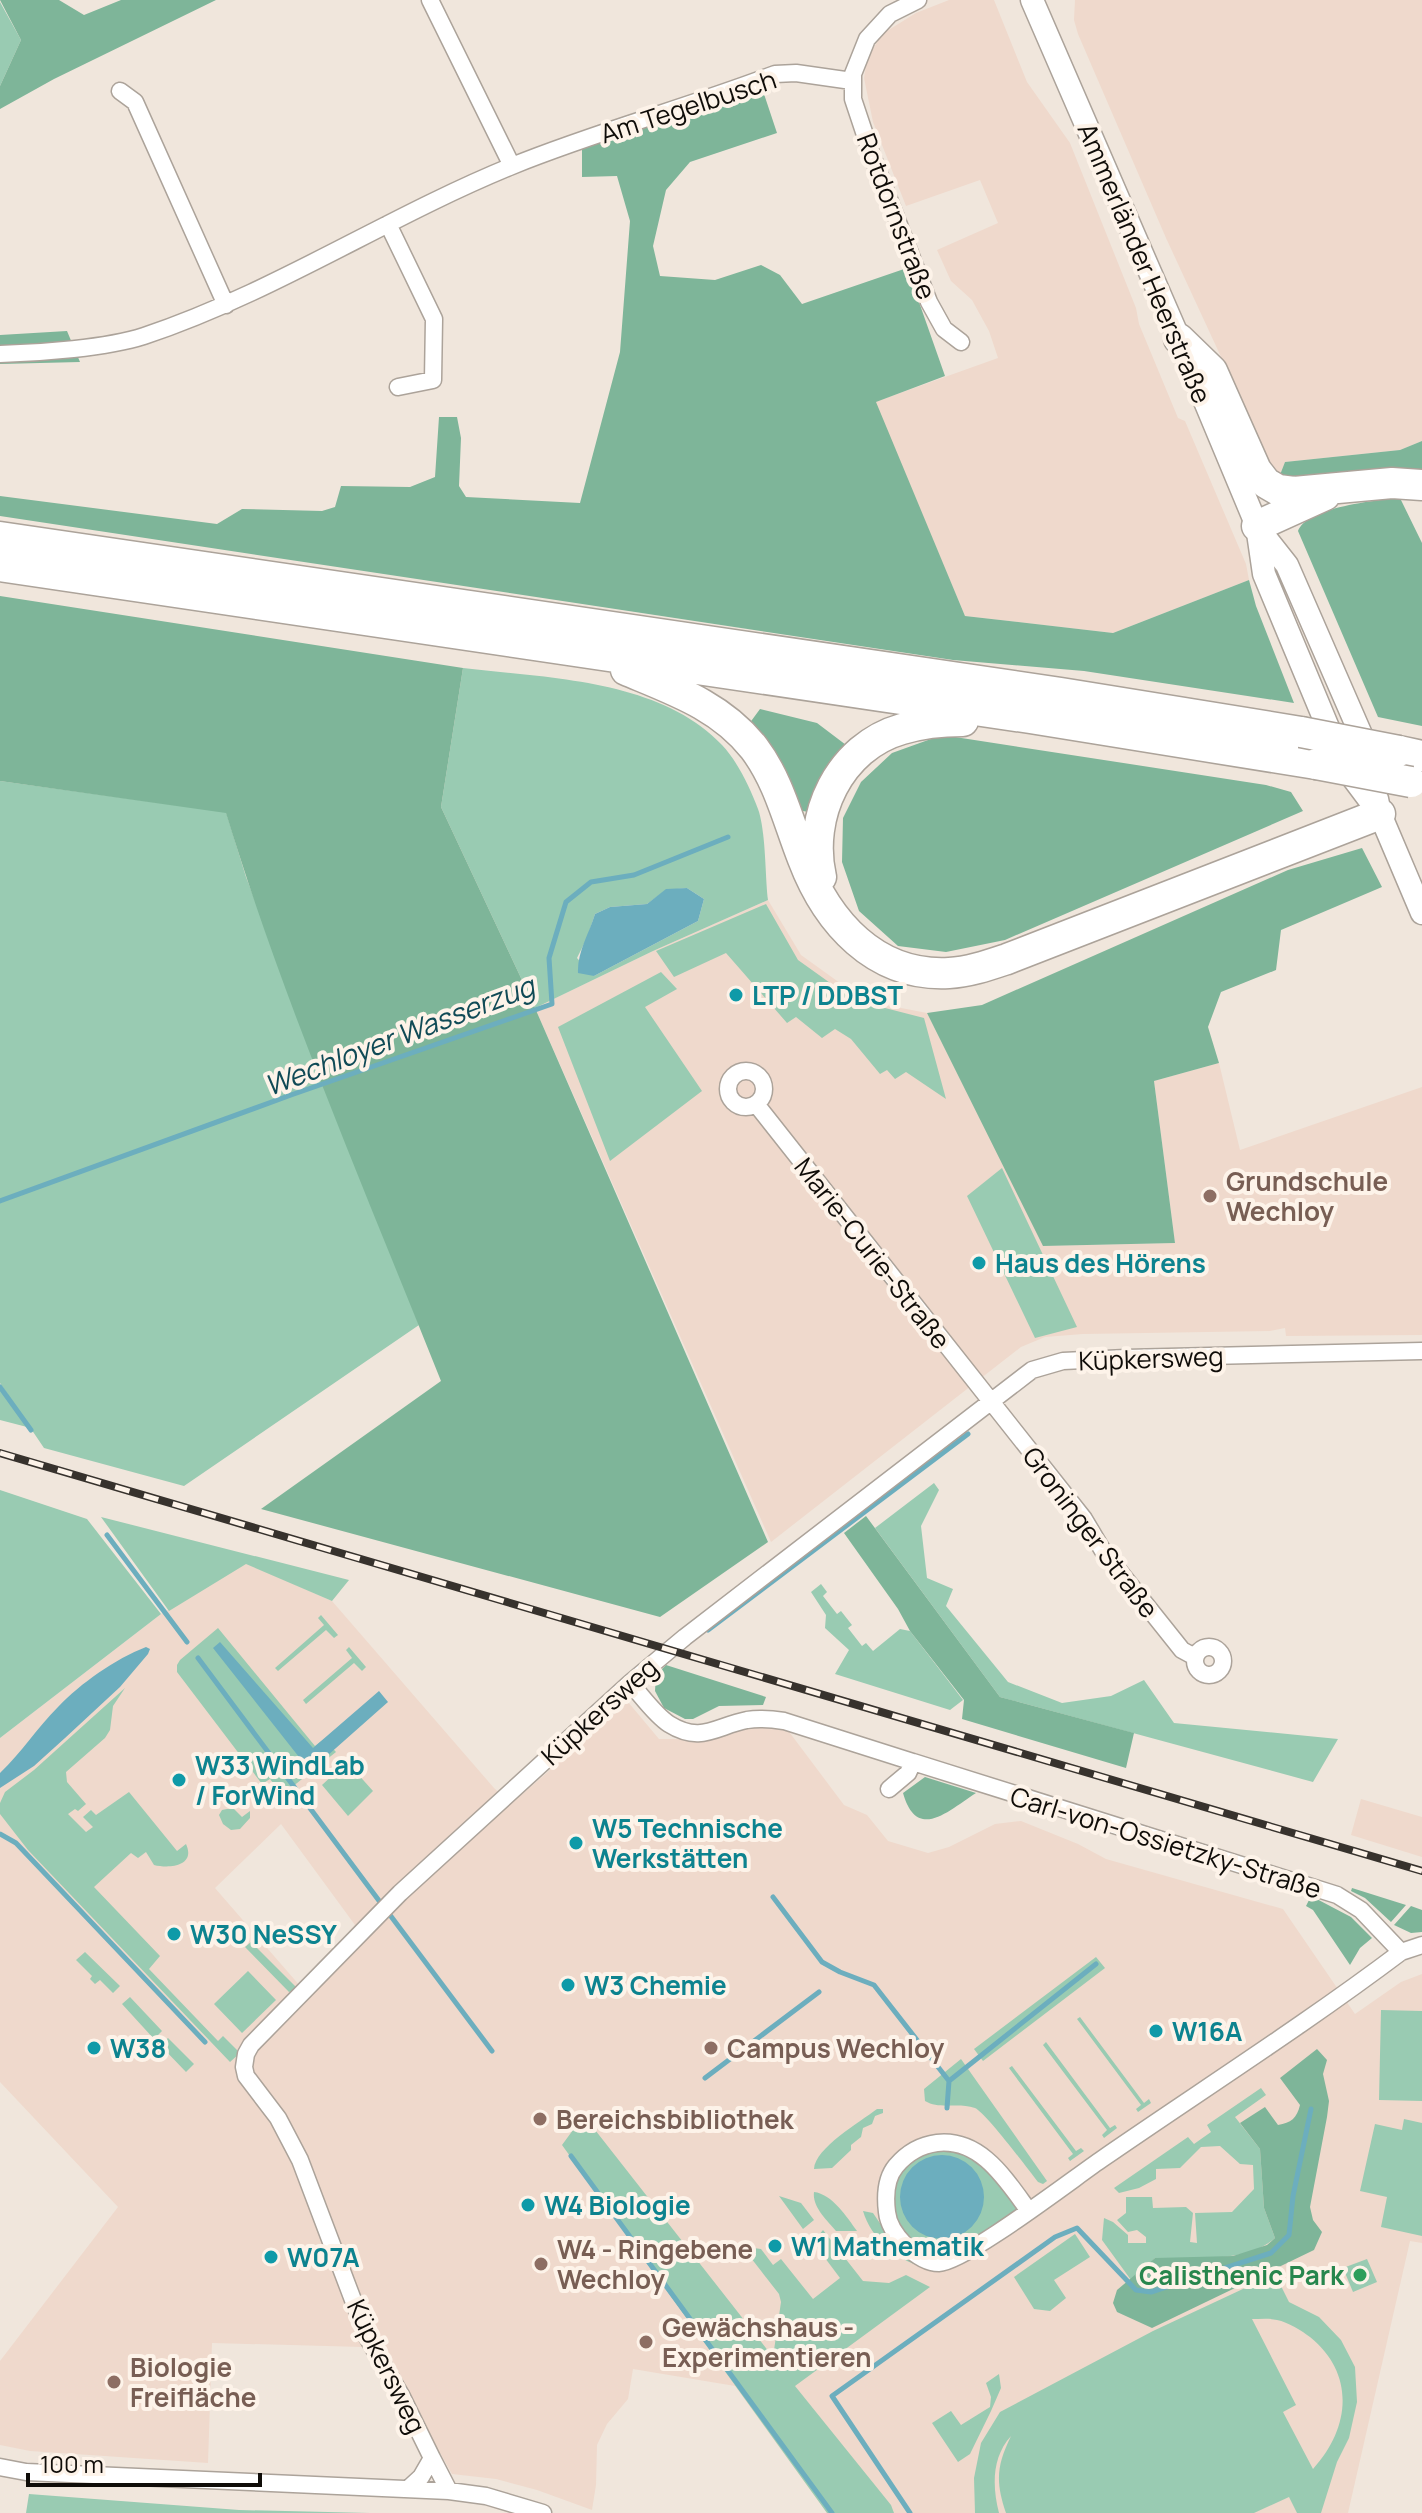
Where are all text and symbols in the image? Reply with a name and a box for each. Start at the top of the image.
street label: Am Tegelbusch [595,61,781,151]
street label: Ammerländer Heerstraße [1070,117,1220,409]
street label: Rotdornstraße [849,128,945,304]
water label: Wechloyer Wasserzug [259,965,542,1104]
place label: LTP / DDBST [752,977,903,1013]
marker: LTP / DDBST [727,986,745,1004]
street label: Marie-Curie-Straße [787,1150,959,1356]
place label: Grundschule Wechloy [1226,1163,1388,1229]
marker: Grundschule Wechloy [1201,1187,1219,1205]
place label: Haus des Hörens [995,1245,1206,1281]
marker: Haus des Hörens [970,1254,988,1272]
street label: Küpkersweg [1078,1337,1224,1379]
street label: Groninger Straße [1015,1439,1167,1625]
street label: Küpkersweg [533,1649,665,1773]
place label: W33 WindLab / ForWind [195,1747,365,1813]
marker: W33 WindLab / ForWind [170,1771,188,1789]
street label: Carl-von-Ossietzky-Straße [1006,1778,1326,1906]
place label: W5 Technische Werkstätten [592,1810,783,1876]
marker: W5 Technische Werkstätten [567,1834,585,1852]
place label: W30 NeSSY [190,1916,337,1952]
marker: W30 NeSSY [165,1925,183,1943]
place label: W3 Chemie [584,1967,727,2003]
marker: W3 Chemie [559,1976,577,1994]
place label: W16A [1172,2013,1242,2049]
marker: W16A [1147,2022,1165,2040]
place label: W38 [110,2030,166,2066]
place label: Campus Wechloy [727,2030,945,2066]
marker: W38 [85,2039,103,2057]
marker: Campus Wechloy [702,2039,720,2057]
place label: Bereichsbibliothek [556,2101,795,2137]
marker: Bereichsbibliothek [531,2110,549,2128]
place label: W4 Biologie [544,2187,691,2223]
marker: W4 Biologie [519,2196,537,2214]
place label: W1 Mathematik [791,2228,985,2264]
place label: W4 - Ringebene Wechloy [557,2231,753,2297]
marker: W1 Mathematik [766,2237,784,2255]
place label: W07A [287,2239,360,2275]
marker: W07A [262,2248,280,2266]
marker: W4 - Ringebene Wechloy [532,2255,550,2273]
place label: Calisthenic Park [1139,2257,1345,2293]
marker: Calisthenic Park [1351,2266,1369,2284]
street label: Küpkersweg [339,2293,435,2439]
place label: Gewächshaus - Experimentieren [662,2309,871,2375]
marker: Gewächshaus - Experimentieren [637,2333,655,2351]
place label: Biologie Freifläche [130,2349,256,2415]
marker: Biologie Freifläche [105,2373,123,2391]
scale bar [28,2437,260,2487]
text: 100 m [40,2447,104,2480]

